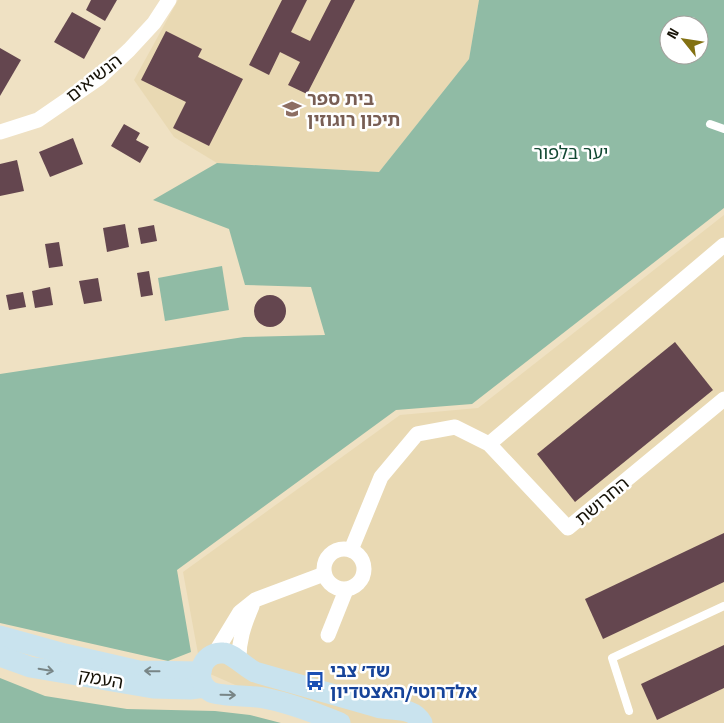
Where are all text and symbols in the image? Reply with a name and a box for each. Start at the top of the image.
north arrow [659,15,709,65]
text: N [663,25,683,42]
street label: הנשיאים [61,49,126,107]
place label: בית ספר תיכון רוגוזין [307,87,400,131]
school or university icon: בית ספר תיכון רוגוזין [281,98,303,120]
park label: יער בלפור [534,141,608,164]
street label: החרושת [570,471,633,530]
place label: שד׳ צבי אלדרוטי/האצטדיון [330,659,477,703]
street label: העמק [77,663,125,694]
one-way arrow [38,665,54,675]
one-way arrow [144,666,160,676]
bus stop icon: שד׳ צבי אלדרוטי/האצטדיון [304,670,326,692]
one-way arrow [219,690,235,699]

